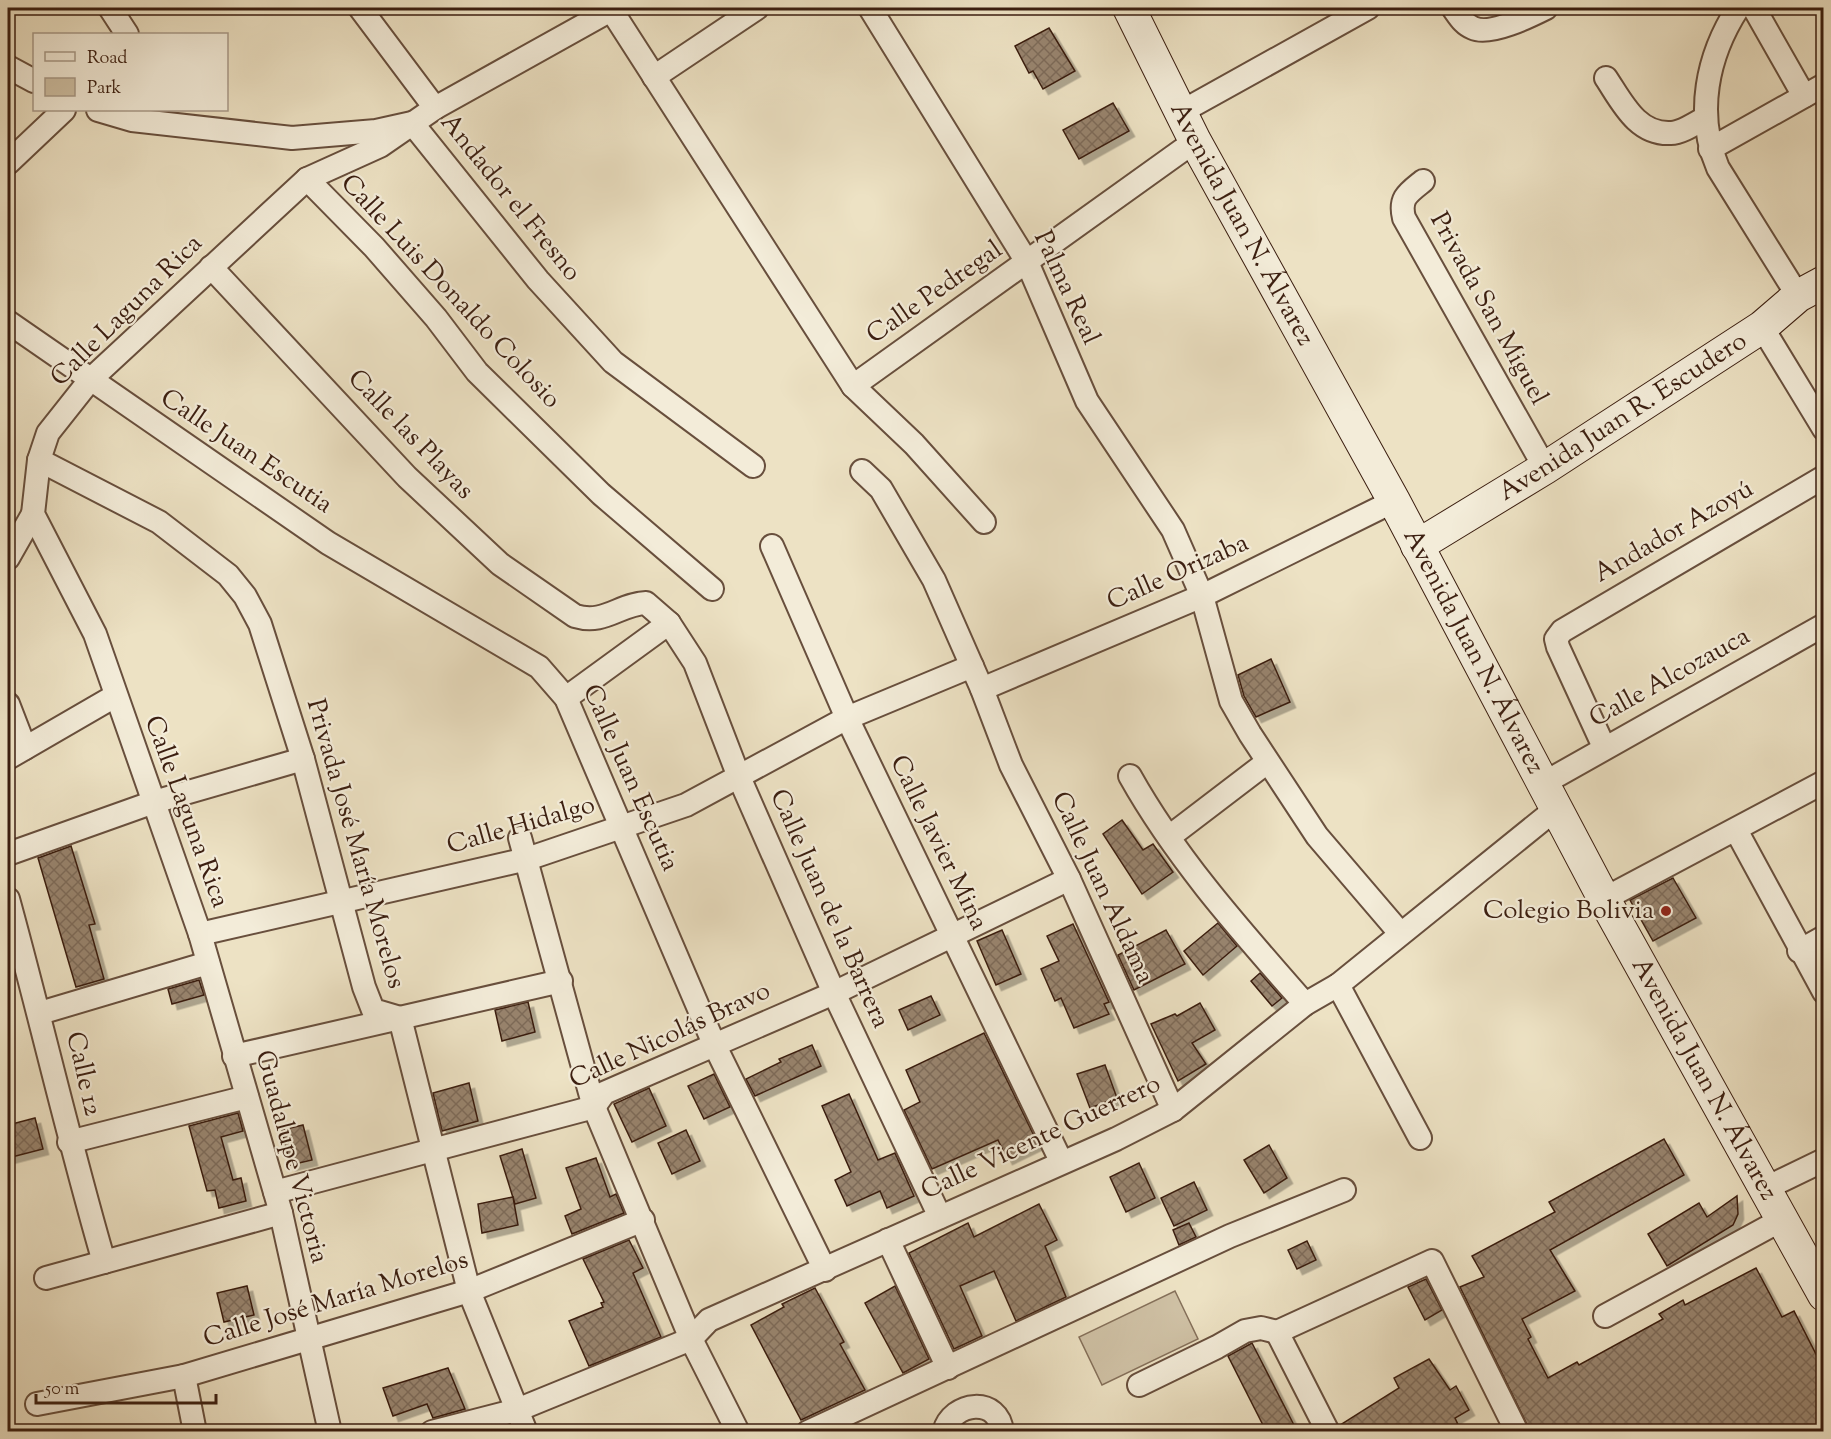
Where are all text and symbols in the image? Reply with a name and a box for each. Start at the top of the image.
legend [33,33,228,111]
text: Road [87,46,127,72]
text: Park [87,76,122,102]
street label: Avenida Juan N. Álvarez [1160,96,1323,353]
street label: Andador el Fresno [431,106,589,290]
street label: Calle Luis Donaldo Colosio [331,166,569,418]
street label: Privada San Miguel [1420,206,1556,412]
street label: Palma Real [1023,225,1109,351]
street label: Calle Laguna Rica [43,226,212,395]
street label: Calle Pedregal [860,232,1010,354]
street label: Avenida Juan R. Escudero [1491,323,1754,511]
street label: Calle las Playas [338,362,482,508]
street label: Calle Juan Escutia [152,381,340,523]
street label: Andador Azoyú [1587,471,1761,593]
street label: Avenida Juan N. Álvarez [1393,522,1553,781]
street label: Calle Orizaba [1101,525,1255,621]
street label: Calle Alcozauca [1583,618,1757,738]
street label: Calle Juan Escutia [572,679,688,877]
street label: Privada José María Morelos [296,695,414,993]
street label: Calle Laguna Rica [134,711,238,913]
street label: Calle Javier Mina [880,749,996,937]
street label: Calle Juan de la Barrera [760,784,898,1034]
street label: Calle Juan Aldama [1041,786,1163,990]
street label: Calle Hidalgo [442,787,600,865]
place label: Colegio Bolivia [1483,893,1654,930]
marker: Colegio Bolivia [1659,904,1673,918]
street label: Avenida Juan N. Álvarez [1622,951,1787,1208]
street label: Calle Nicolás Bravo [563,973,777,1099]
street label: Calle 12 [55,1028,111,1120]
street label: Guadalupe Victoria [245,1046,337,1268]
street label: Calle Vicente Guerrero [915,1066,1167,1210]
street label: Calle José María Morelos [199,1242,473,1358]
scale bar [36,1367,216,1405]
text: 50 m [44,1377,80,1403]

